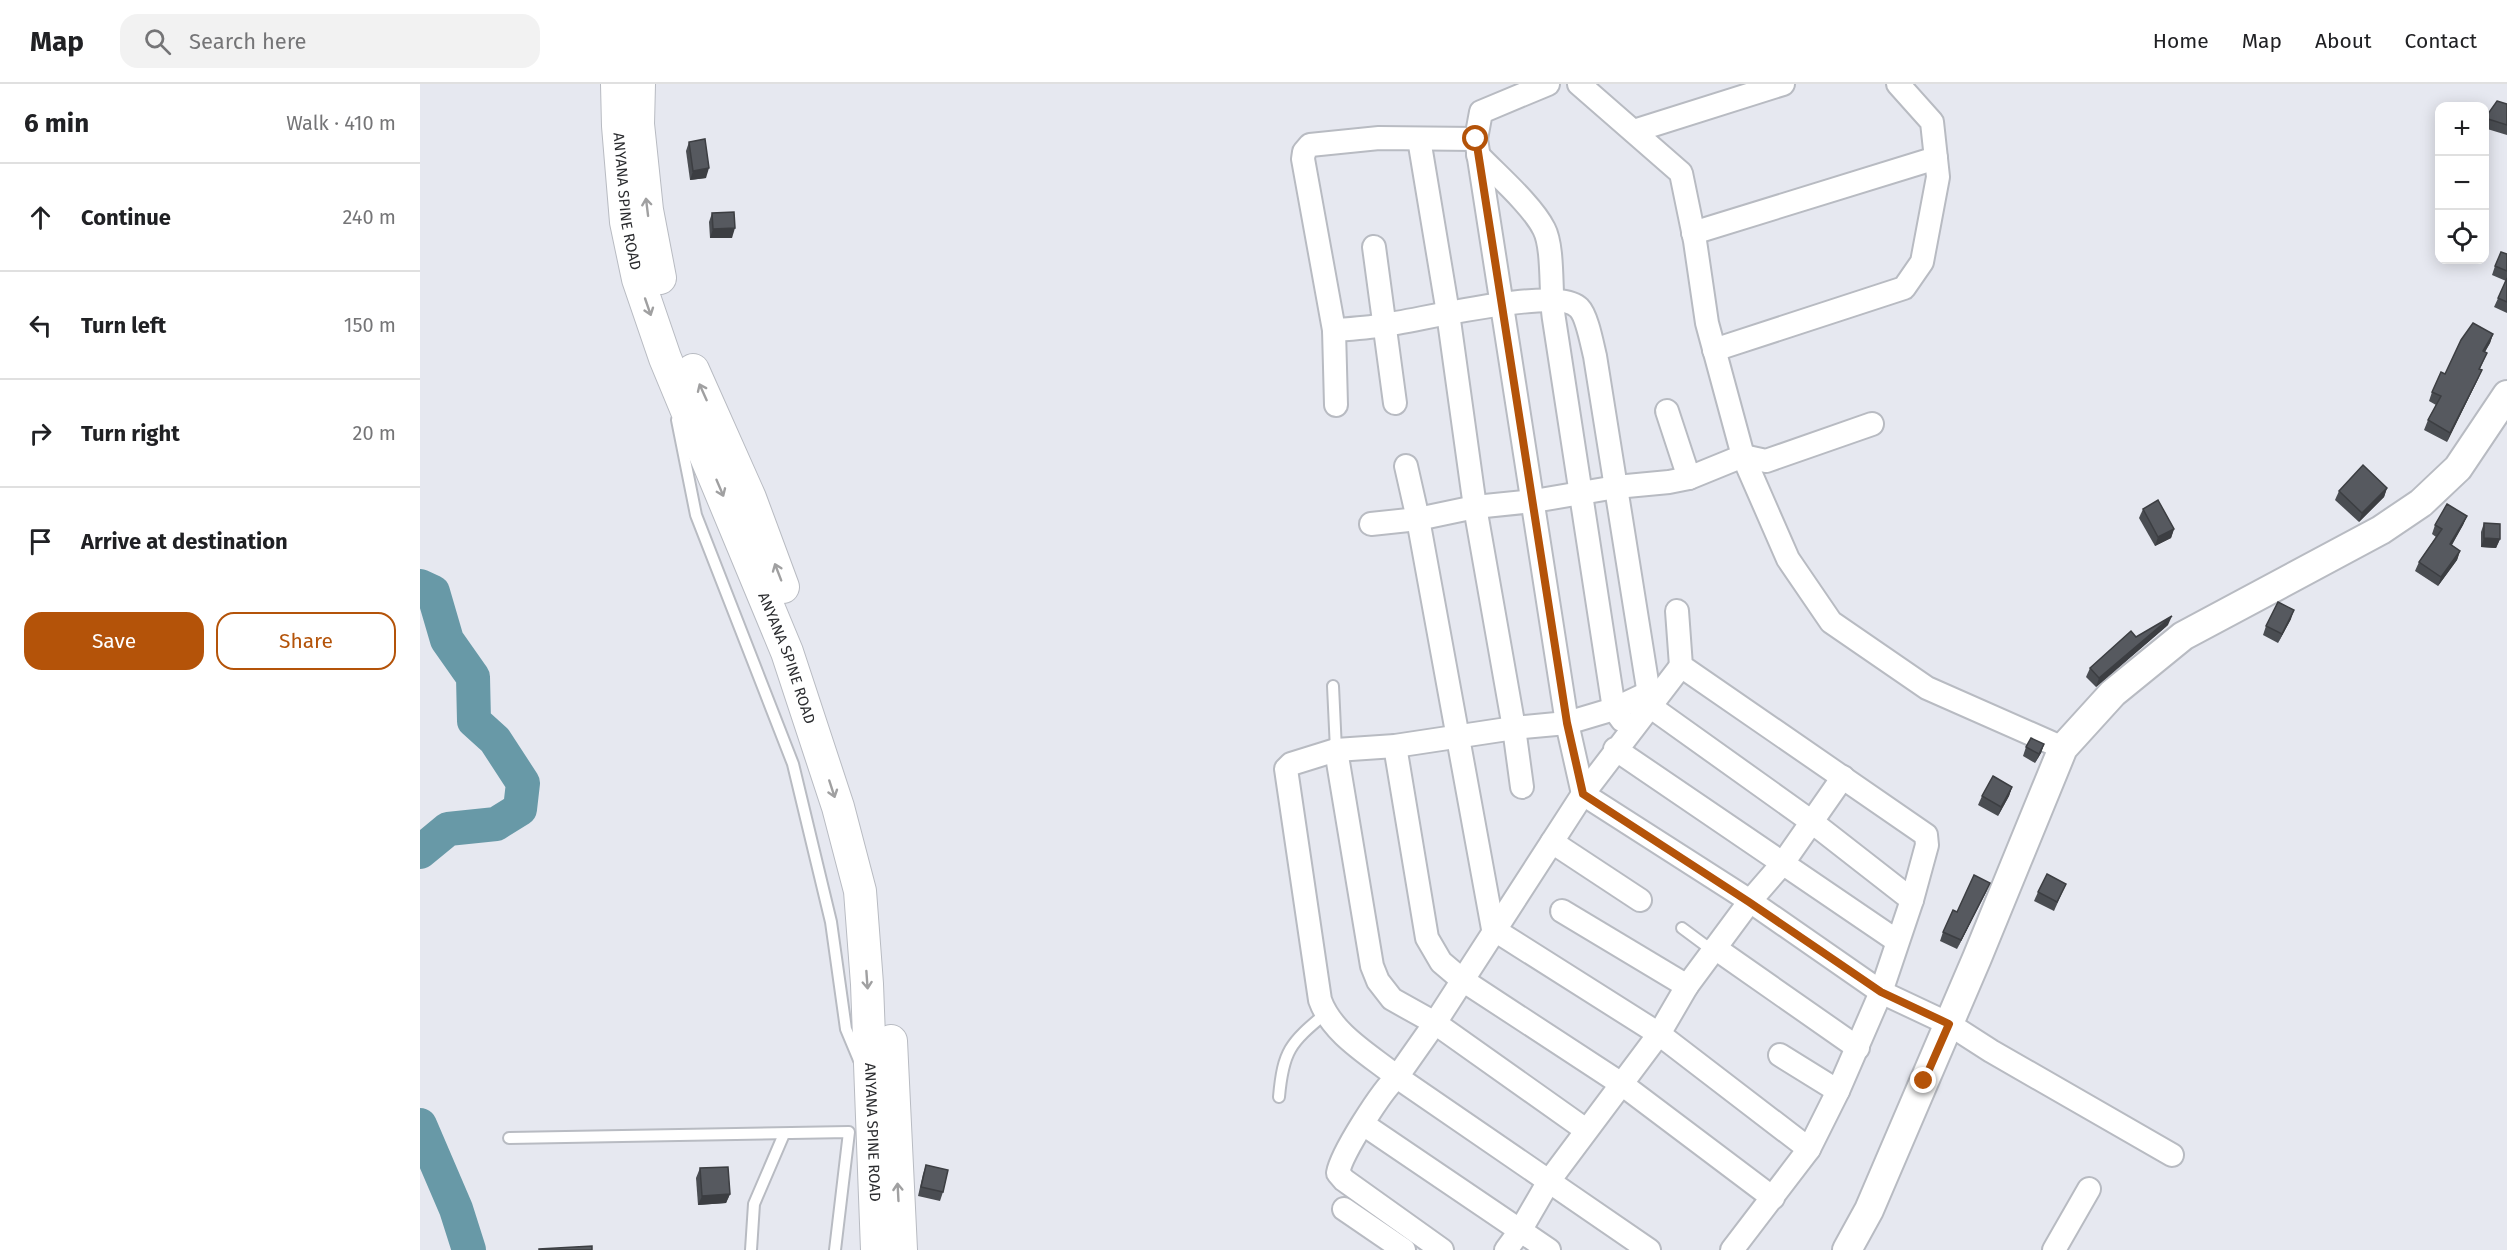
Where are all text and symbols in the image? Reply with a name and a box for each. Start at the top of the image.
search box [120,14,540,68]
text: Map [30,25,84,58]
icon: search [141,25,174,58]
text: Search here [189,28,307,55]
text: Home [2153,28,2209,54]
text: Map [2242,28,2282,54]
text: About [2315,28,2372,54]
text: Contact [2405,28,2477,54]
map controls [2435,102,2489,264]
button: + [2435,102,2489,156]
text: 6 min [24,108,89,139]
text: Walk · 410 m [286,111,396,135]
route start [1462,125,1488,151]
street label: ANYANA SPINE ROAD [610,132,645,272]
button: − [2435,156,2489,210]
one-way arrow [641,197,652,217]
icon: ahead [24,201,57,234]
text: Continue [81,204,171,231]
text: 240 m [342,205,396,229]
button: locate [2435,210,2489,264]
one-way arrow [643,297,654,316]
icon: left [24,309,57,342]
text: Turn left [81,312,166,339]
text: 150 m [344,313,396,337]
one-way arrow [697,384,709,402]
icon: right [24,417,57,450]
text: Turn right [81,420,180,447]
text: 20 m [353,421,396,445]
one-way arrow [715,478,726,497]
icon: arrive [24,525,57,558]
text: Arrive at destination [81,528,288,555]
one-way arrow [772,564,783,582]
street label: ANYANA SPINE ROAD [754,590,819,726]
button: Save [24,612,204,670]
button: Share [216,612,396,670]
one-way arrow [828,779,839,798]
one-way arrow [861,969,872,989]
street label: ANYANA SPINE ROAD [861,1062,884,1202]
route end [1910,1067,1936,1093]
one-way arrow [892,1182,903,1202]

